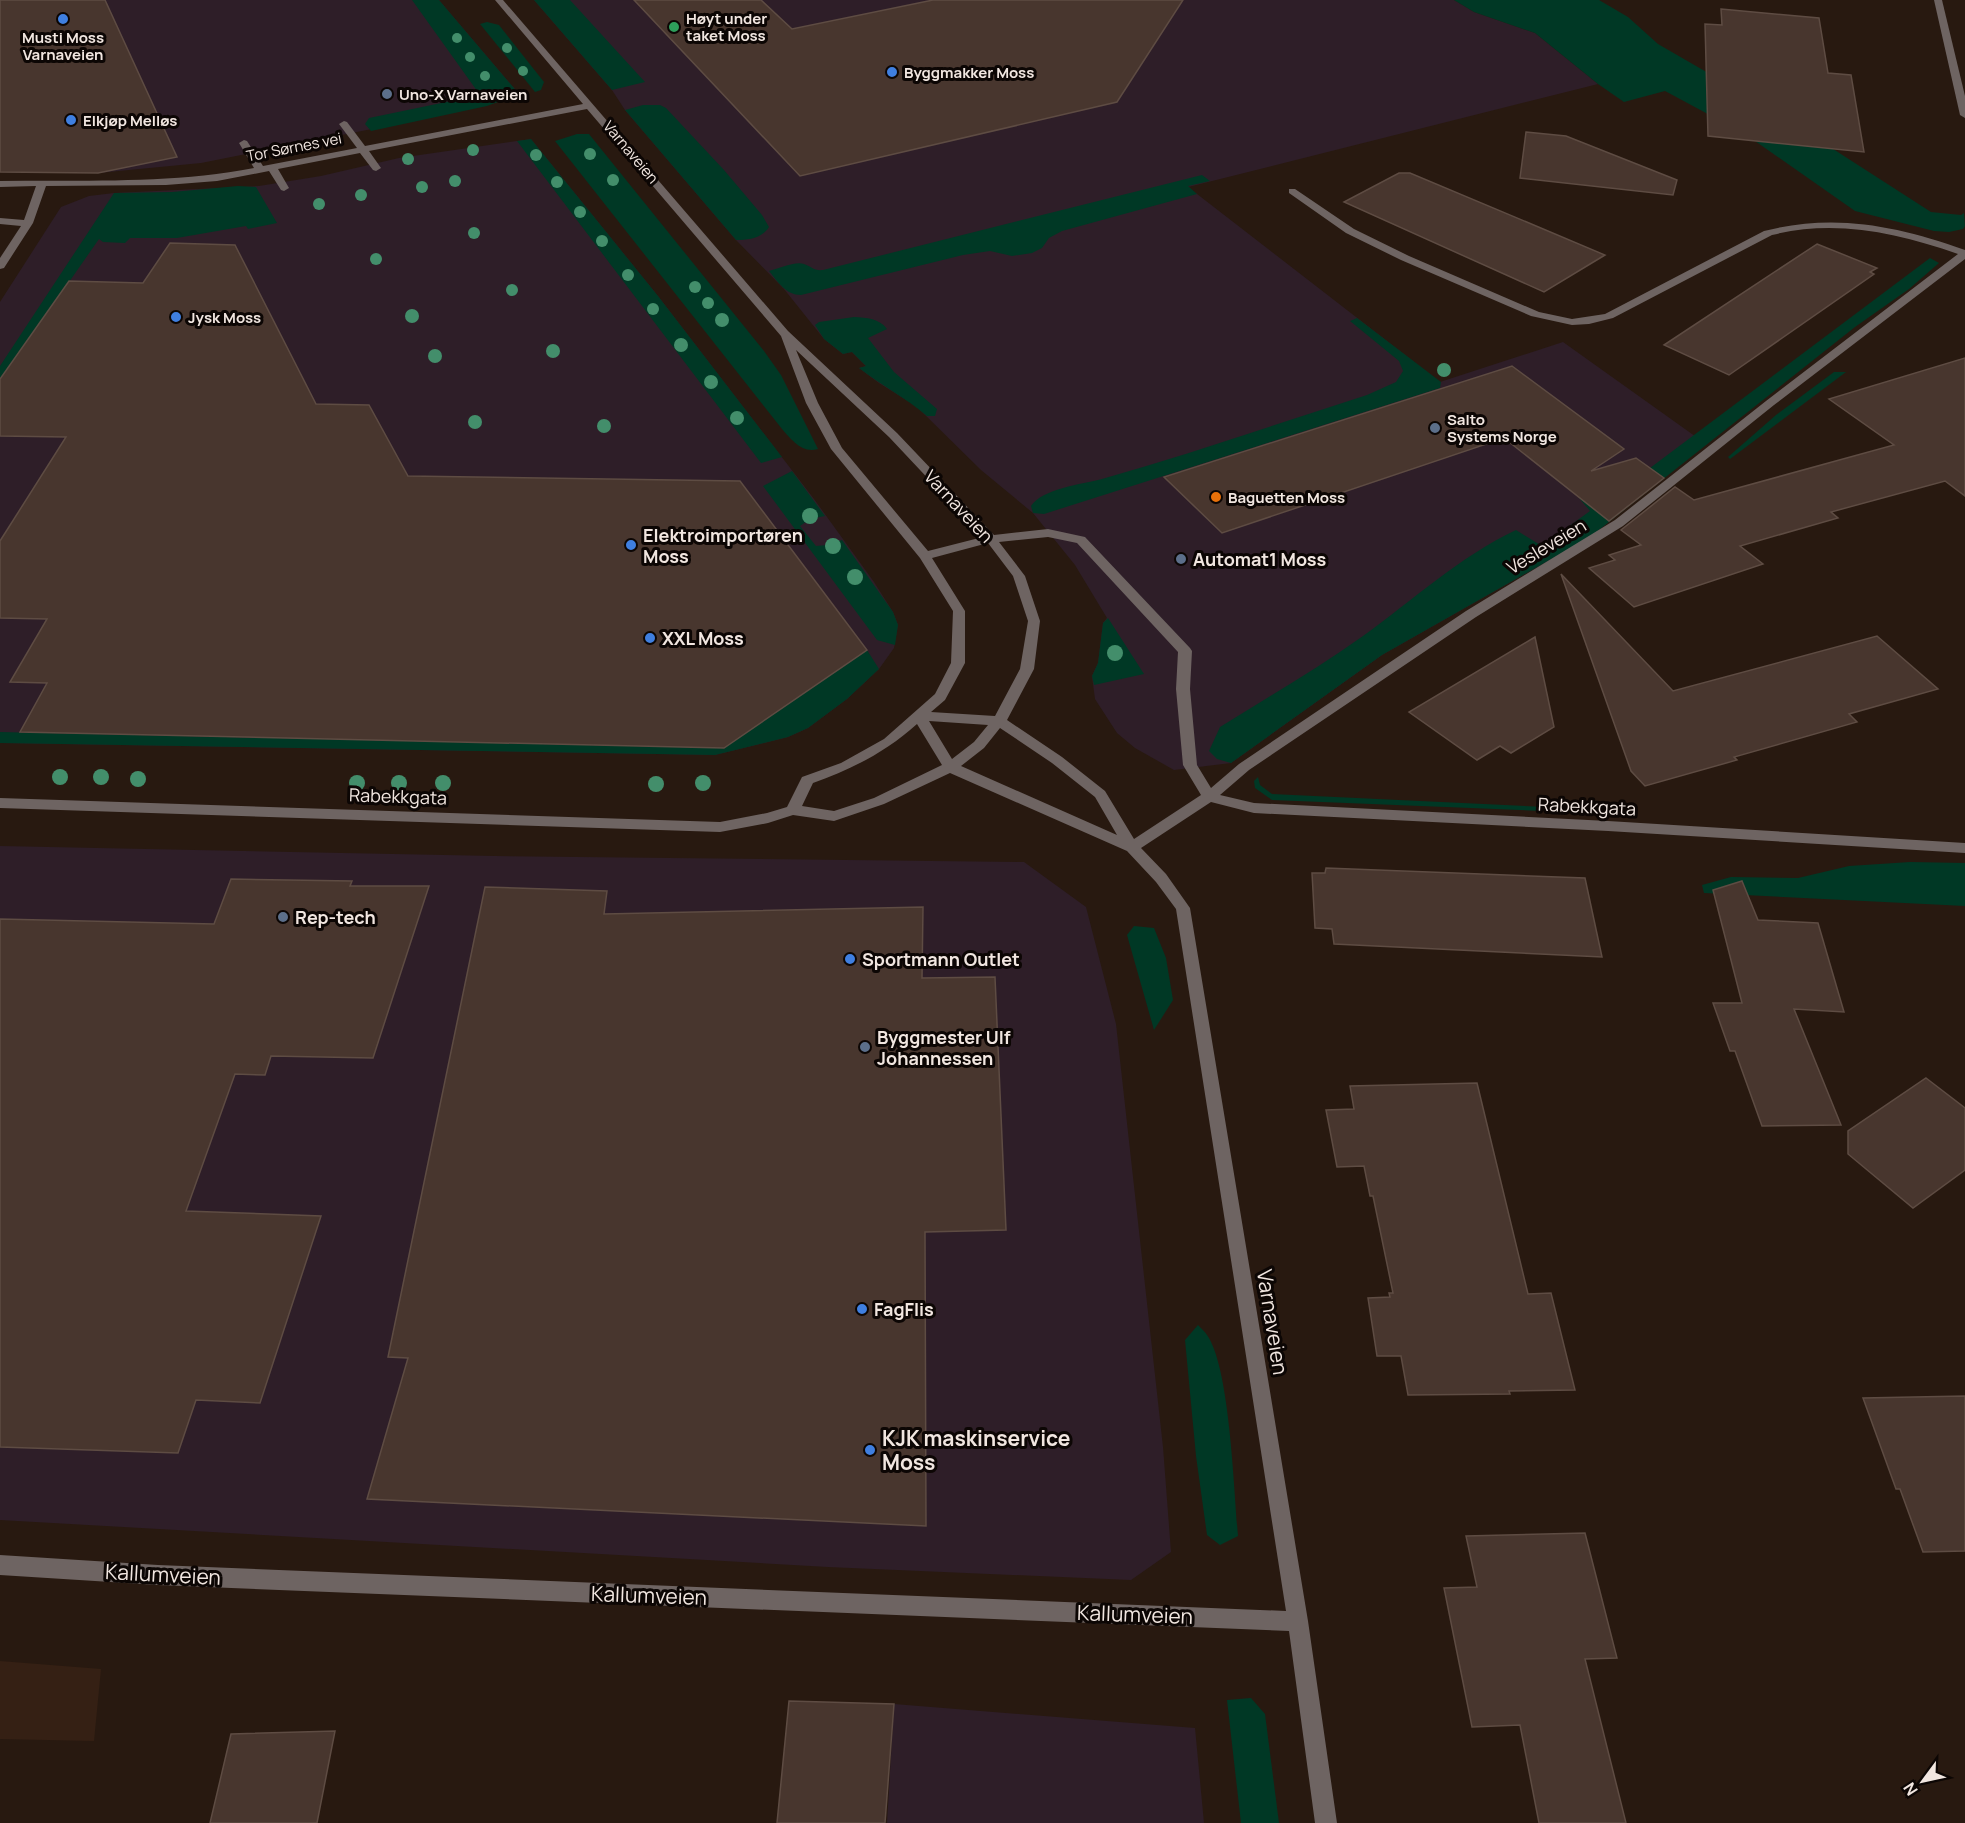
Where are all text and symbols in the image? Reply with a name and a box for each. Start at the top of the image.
place label: Høyt under taket Moss [686,8,767,46]
marker: Musti Moss Varnaveien [56,12,70,26]
marker: Høyt under taket Moss [667,20,681,34]
place label: Musti Moss Varnaveien [22,27,104,65]
place label: Byggmakker Moss [904,62,1034,83]
marker: Byggmakker Moss [885,65,899,79]
place label: Uno-X Varnaveien [399,84,527,105]
marker: Uno-X Varnaveien [380,87,394,101]
place label: Elkjøp Melløs [83,110,177,131]
marker: Elkjøp Melløs [64,113,78,127]
street label: Varnaveien [598,116,664,188]
street label: Tor Sørnes vei [245,127,343,167]
place label: Jysk Moss [188,307,261,328]
marker: Jysk Moss [169,310,183,324]
place label: Salto Systems Norge [1447,409,1557,447]
marker: Salto Systems Norge [1428,421,1442,435]
street label: Varnaveien [919,464,999,548]
place label: Baguetten Moss [1228,487,1345,508]
marker: Baguetten Moss [1209,490,1223,504]
street label: Vesleveien [1502,513,1590,579]
place label: Elektroimportøren Moss [643,523,803,568]
marker: Elektroimportøren Moss [624,538,638,552]
place label: Automat1 Moss [1193,547,1327,571]
marker: Automat1 Moss [1174,552,1188,566]
place label: XXL Moss [662,626,744,650]
marker: XXL Moss [643,631,657,645]
street label: Rabekkgata [348,782,448,810]
street label: Rabekkgata [1537,791,1637,821]
place label: Rep-tech [295,905,376,929]
marker: Rep-tech [276,910,290,924]
place label: Sportmann Outlet [862,947,1020,971]
marker: Sportmann Outlet [843,952,857,966]
place label: Byggmester Ulf Johannessen [877,1025,1011,1070]
marker: Byggmester Ulf Johannessen [858,1040,872,1054]
street label: Varnaveien [1251,1267,1295,1377]
place label: FagFlis [874,1297,934,1321]
marker: FagFlis [855,1302,869,1316]
place label: KJK maskinservice Moss [882,1424,1070,1476]
marker: KJK maskinservice Moss [863,1443,877,1457]
street label: Kallumveien [104,1557,222,1591]
street label: Kallumveien [591,1579,707,1611]
street label: Kallumveien [1077,1598,1193,1630]
north arrow [1893,1751,1953,1811]
text: N [1898,1778,1923,1800]

